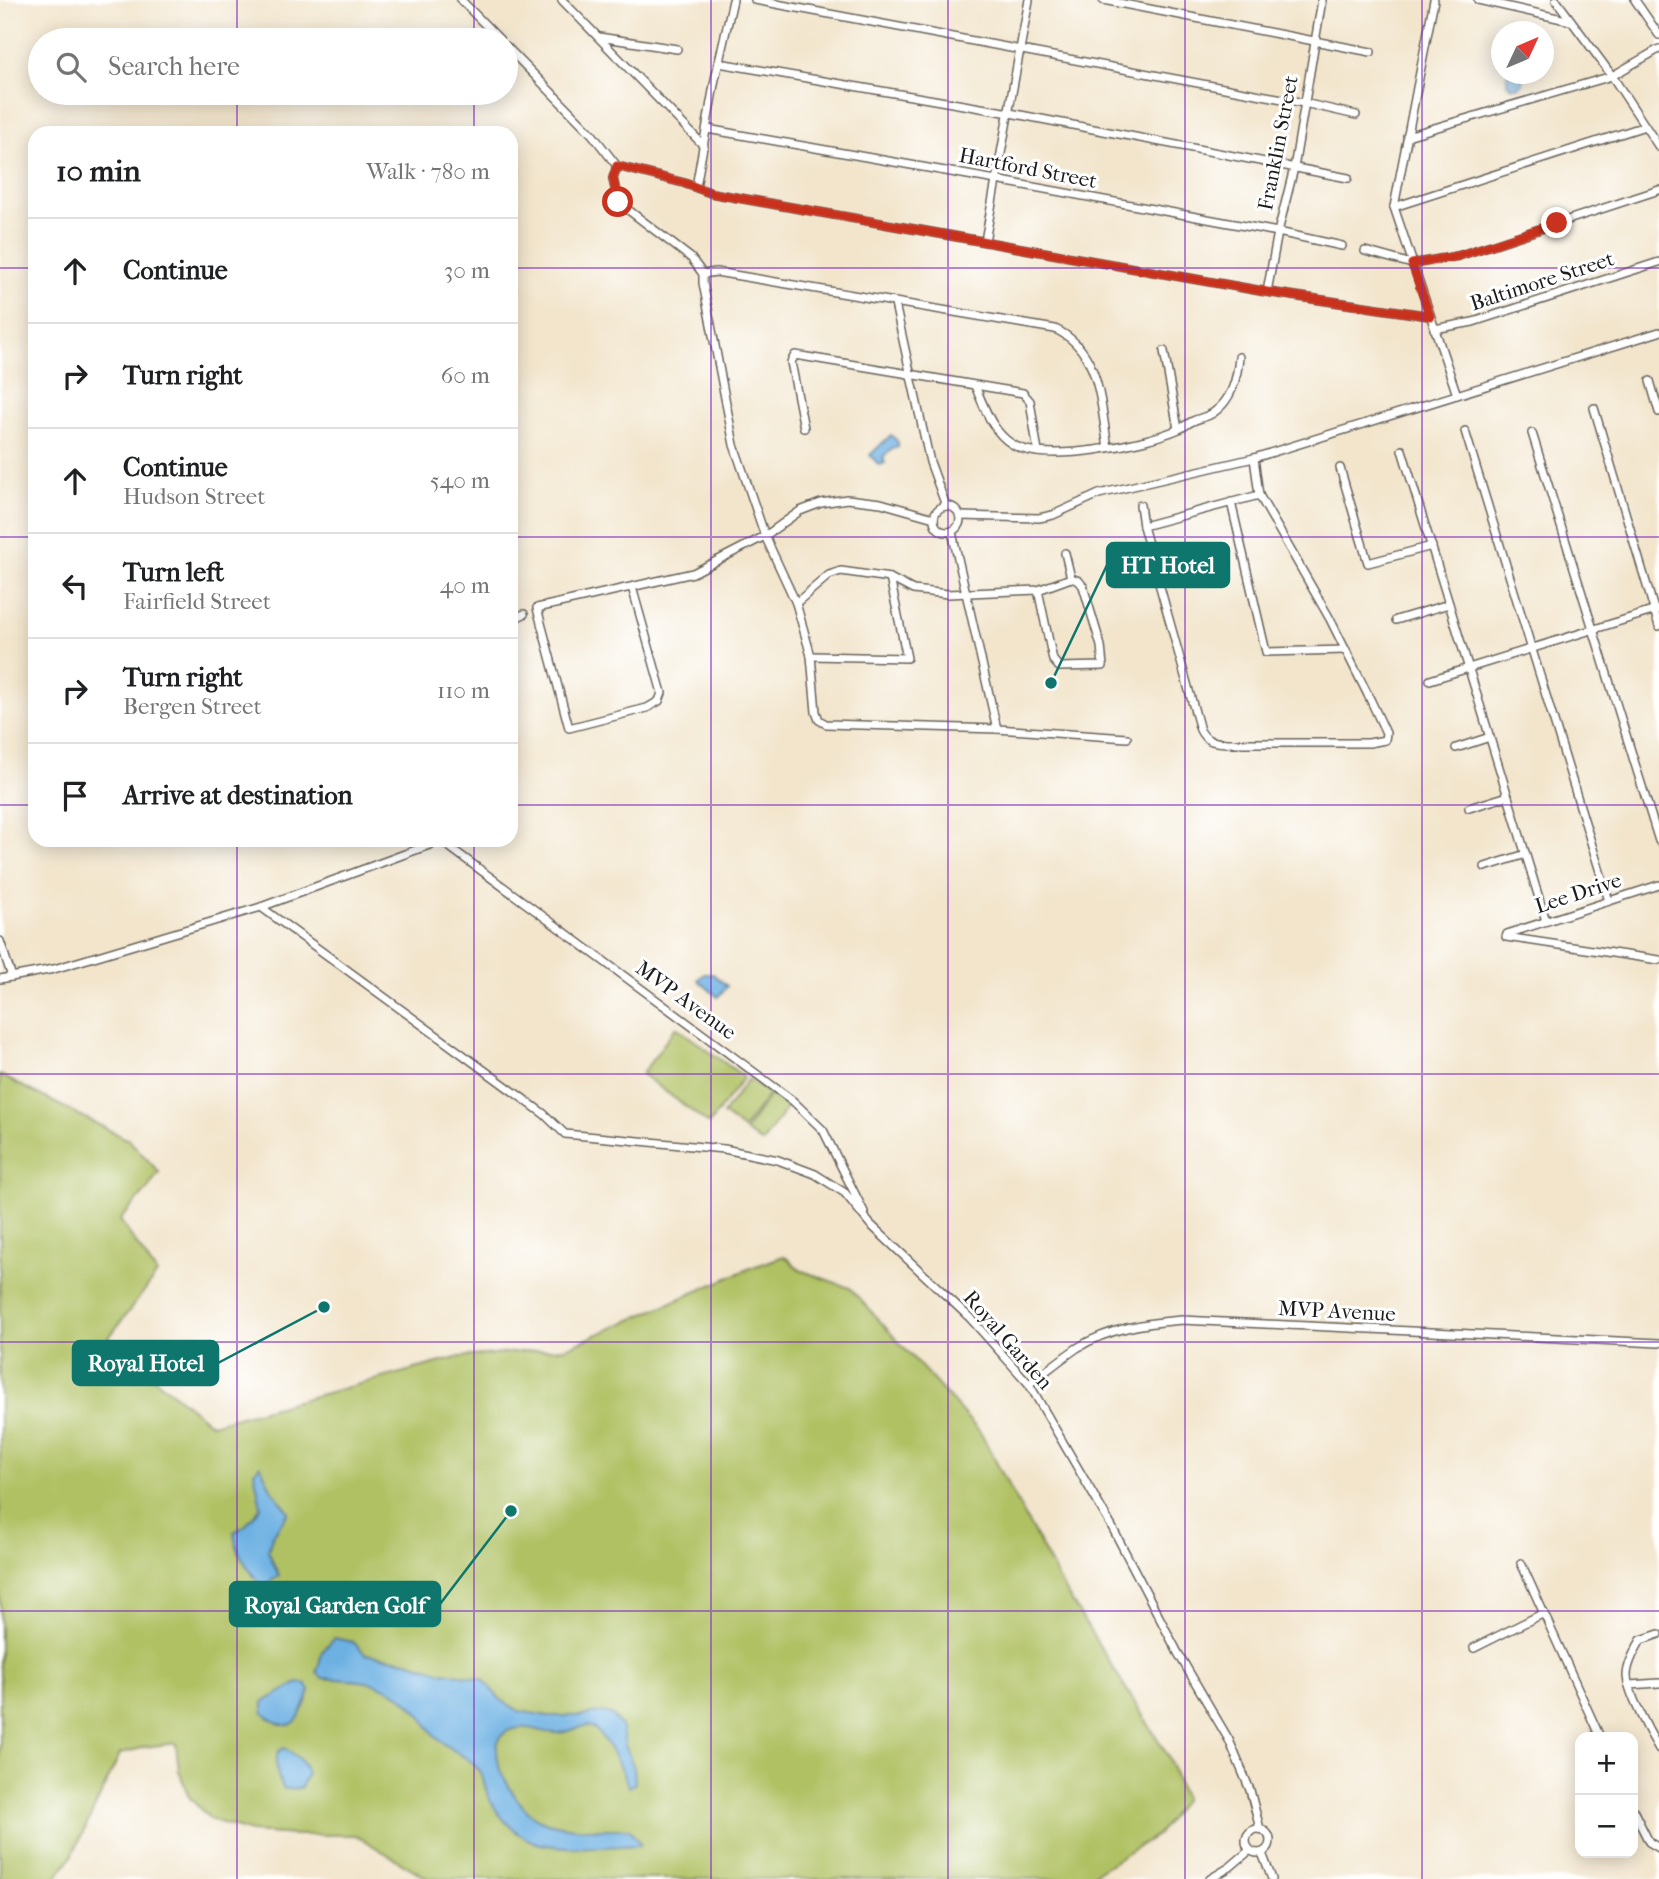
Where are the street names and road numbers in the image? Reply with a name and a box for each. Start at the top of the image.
street label: Franklin Street [1253,73,1303,213]
street label: Hartford Street [957,143,1099,193]
street label: Baltimore Street [1467,246,1617,316]
street label: Lee Drive [1532,868,1624,918]
street label: MVP Avenue [631,956,741,1044]
street label: Royal Garden [959,1286,1057,1394]
street label: MVP Avenue [1278,1296,1396,1326]

